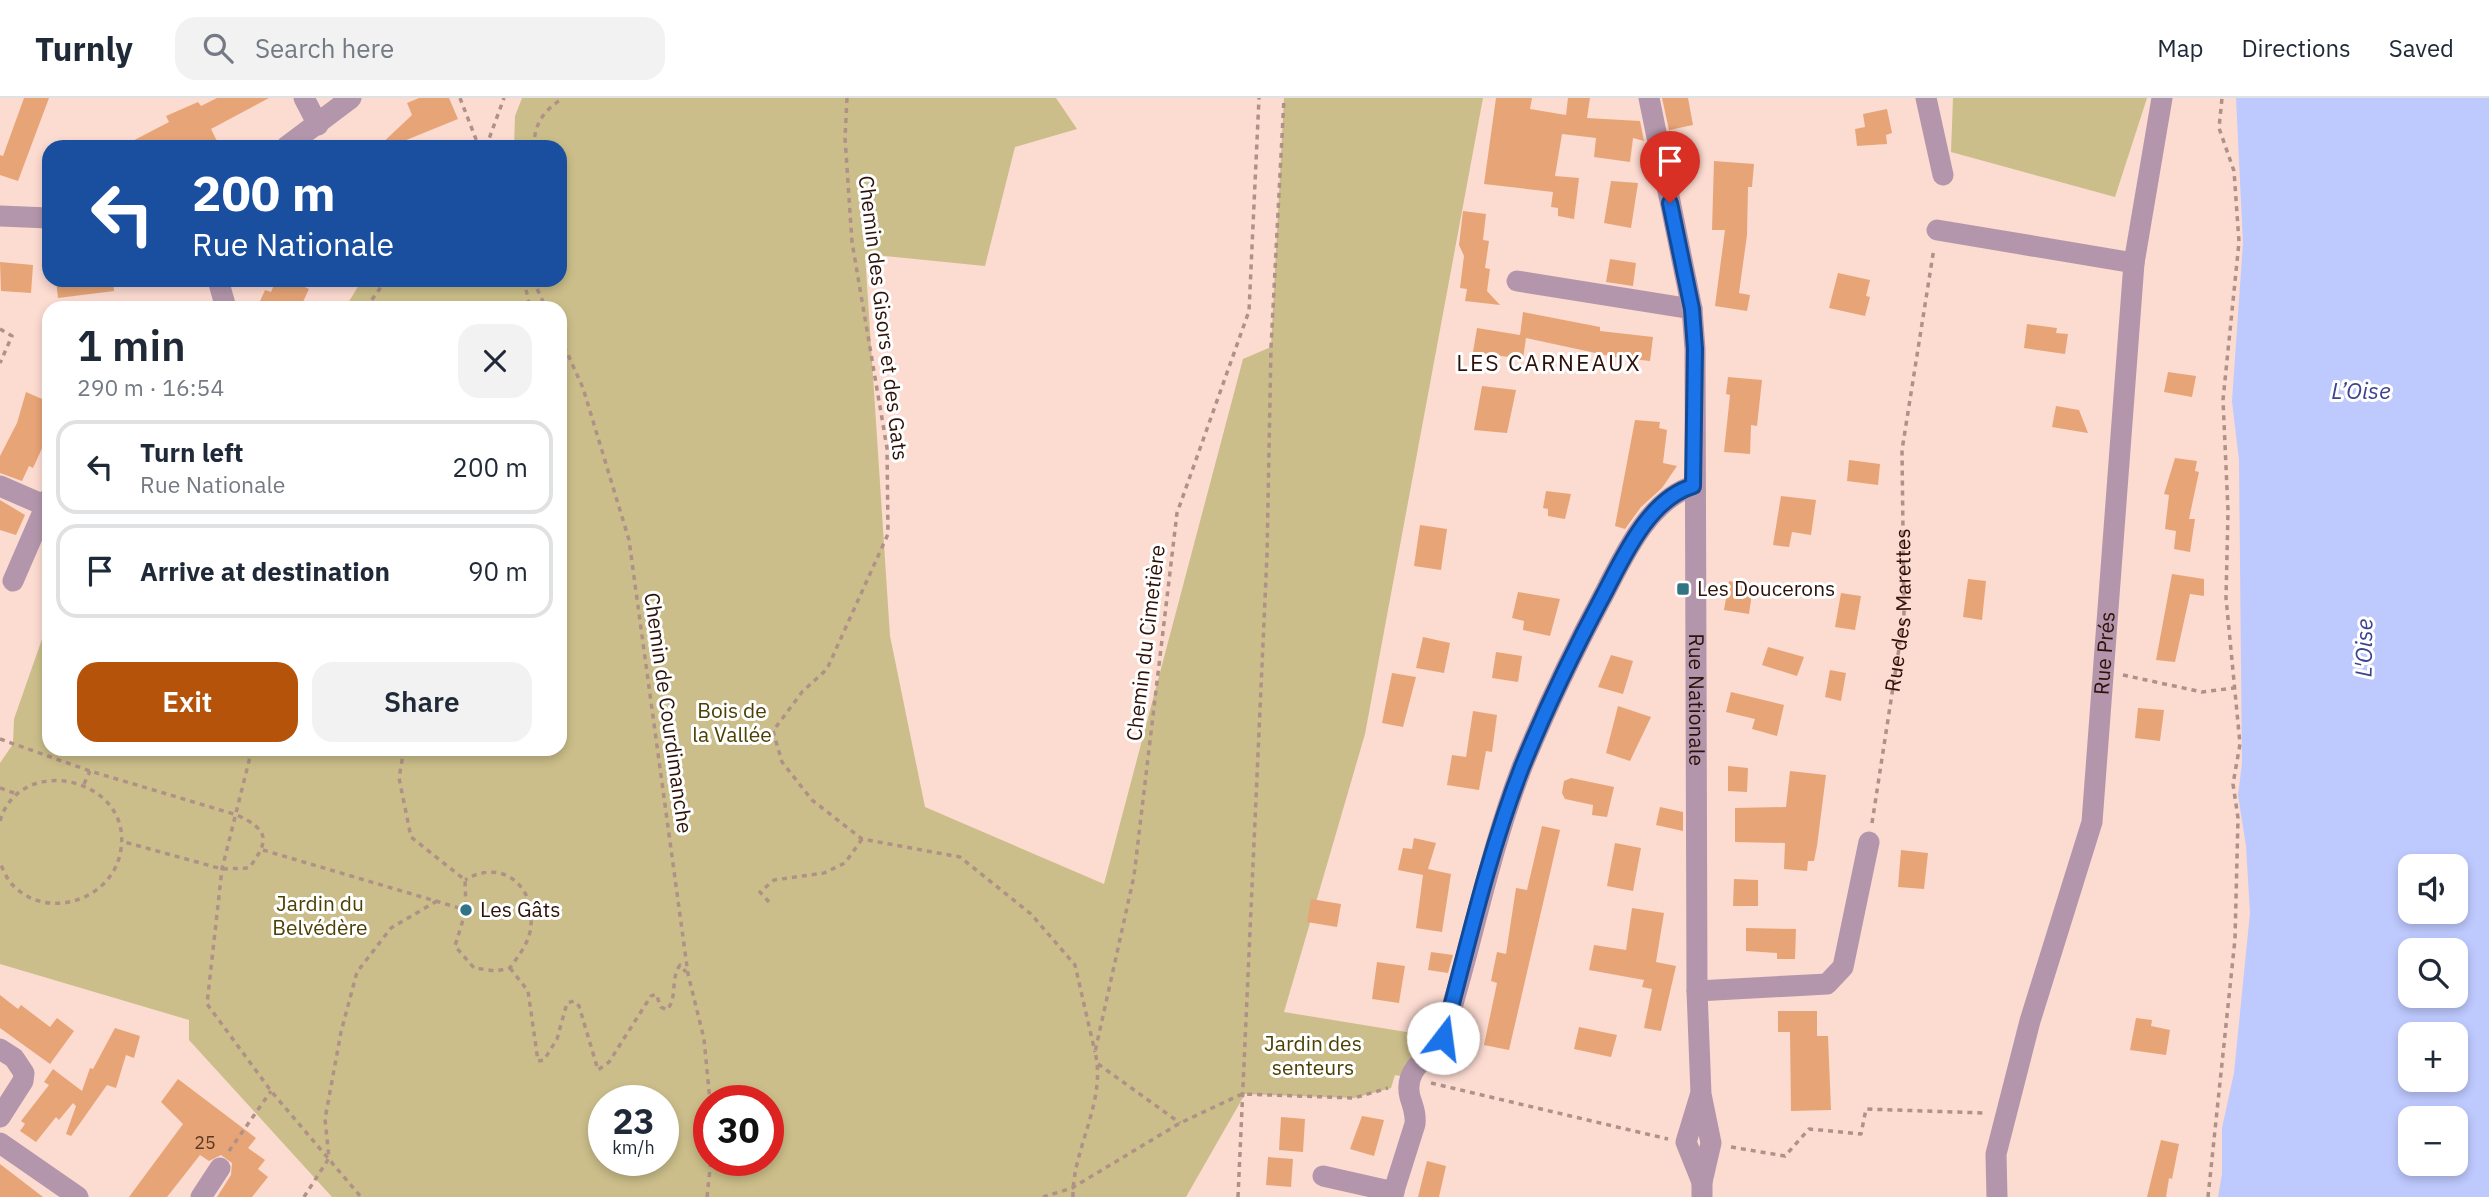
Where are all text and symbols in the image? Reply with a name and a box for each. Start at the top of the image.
search box [175,17,665,80]
text: Turnly [35,27,133,70]
icon: search [199,29,237,67]
text: Search here [255,31,394,65]
text: Map [2157,32,2203,64]
text: Directions [2241,32,2351,64]
text: Saved [2389,32,2454,64]
pin [1640,131,1700,203]
icon: arrive [1651,142,1689,180]
text: 200 m [192,161,336,224]
icon: left [77,168,168,259]
street label: Chemin des Gisors et des Gats [853,174,915,462]
text: Rue Nationale [192,223,394,265]
text: 1 min [77,318,186,373]
button: close [458,324,532,398]
district label: LES CARNEAUX [1456,347,1642,377]
text: 290 m · 16:54 [77,372,224,402]
water label: L’Oise [2331,375,2391,405]
text: Turn left [140,435,243,469]
icon: left [81,448,119,486]
text: 200 m [452,450,528,484]
text: Rue Nationale [140,469,285,499]
street label: Rue des Marettes [1877,528,1917,694]
street label: Chemin du Cimetière [1119,543,1171,743]
icon: arrive [81,552,119,590]
text: Arrive at destination [140,554,390,588]
text: 90 m [468,554,528,588]
place label: Les Doucerons [1697,574,1835,602]
marker: Les Doucerons [1675,581,1691,597]
street label: Chemin de Courdimanche [638,591,700,835]
street label: Rue Prés [2087,610,2121,696]
water label: L'Oise [2347,618,2379,678]
street label: Rue Nationale [1683,633,1711,766]
button: Exit [77,662,298,742]
button: Share [312,662,532,742]
park label: Bois de la Vallée [692,696,772,748]
map controls [2398,854,2468,1176]
button: sound [2398,854,2468,924]
park label: Jardin du Belvédère [272,889,368,941]
place label: Les Gâts [480,895,560,923]
marker: Les Gâts [458,902,474,918]
button: search [2398,938,2468,1008]
position arrow [1406,1001,1480,1075]
button: + [2398,1022,2468,1092]
park label: Jardin des senteurs [1264,1029,1362,1081]
speed limit sign: 30 [693,1085,784,1176]
text: 23 [612,1098,655,1144]
button: − [2398,1106,2468,1176]
house number: 25 [194,1131,216,1154]
text: km/h [612,1136,655,1159]

